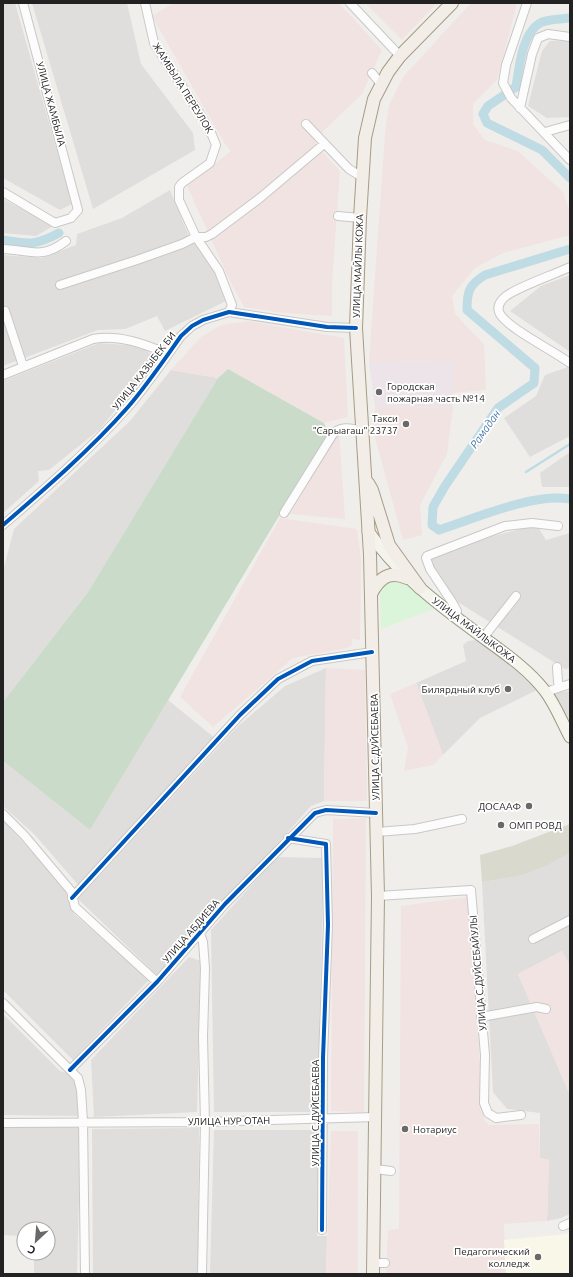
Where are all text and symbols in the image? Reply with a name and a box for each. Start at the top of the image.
street label: ЖАМБЫЛА ПЕРЕУЛОК [151,41,215,135]
street label: УЛИЦА ЖАМБЫЛА [34,60,68,148]
street label: УЛИЦА МАЙЛЫ КОЖА [351,213,365,318]
street label: УЛИЦА КАЗЫБЕК БИ [110,330,178,412]
place label: Городская пожарная часть №14 [387,381,485,404]
marker: Городская пожарная часть №14 [374,387,384,397]
water label: Рамадан [468,408,502,450]
place label: Такси "Сарыагаш" 23737 [313,413,398,436]
marker: Такси "Сарыагаш" 23737 [401,419,411,429]
street label: УЛИЦА МАЙЛЫКОЖА [430,595,518,665]
place label: Билярдный клуб [422,684,500,695]
marker: Билярдный клуб [503,684,513,694]
street label: УЛИЦА С.ДУЙСЕБАЕВА [369,693,381,801]
place label: ДОСААФ [478,801,521,812]
marker: ДОСААФ [524,801,534,811]
marker: ОМП РОВД [496,820,506,830]
place label: ОМП РОВД [509,820,562,831]
street label: УЛИЦА АБДИЕВА [160,897,222,965]
street label: УЛИЦА С.ДУЙСЕБАЙУЛЫ [467,915,489,1031]
street label: УЛИЦА С.ДУЙСЕБАЕВА [310,1059,321,1166]
street label: УЛИЦА НУР ОТАН [188,1115,270,1127]
marker: Нотариус [400,1124,410,1134]
place label: Нотариус [413,1124,457,1135]
north arrow [16,1221,56,1261]
text: С [26,1243,37,1257]
place label: Педагогический колледж [454,1246,531,1269]
marker: Педагогический колледж [533,1252,543,1262]

